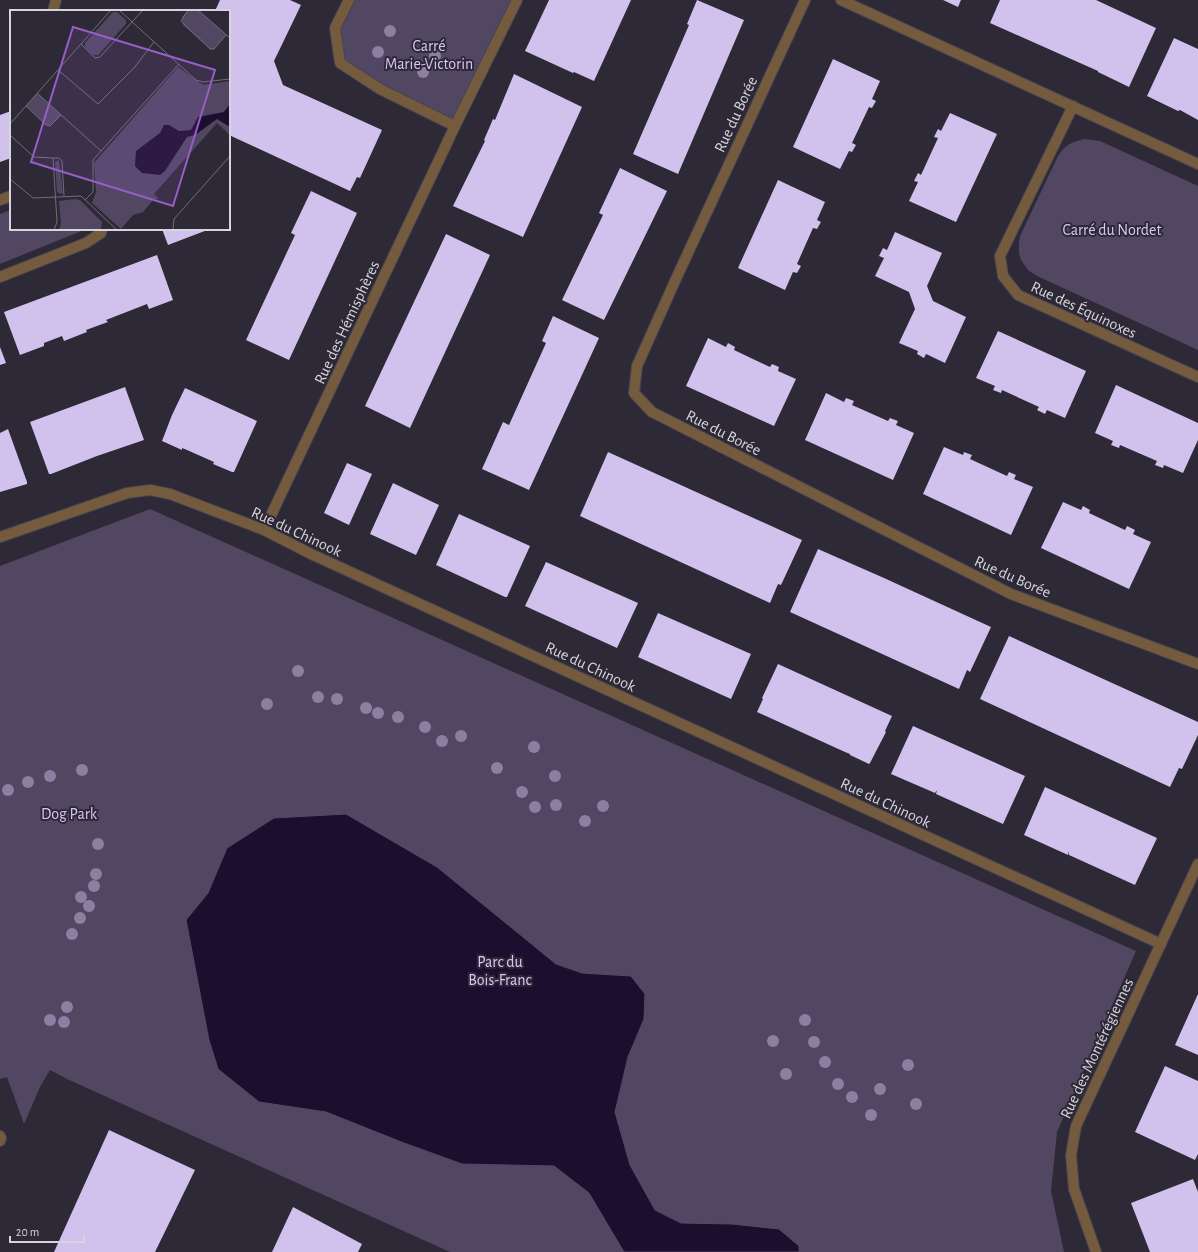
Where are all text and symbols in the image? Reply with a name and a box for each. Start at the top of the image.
inset map [10,10,230,230]
park label: Carré Marie-Victorin [385,38,473,72]
street label: Rue du Borée [711,74,760,155]
park label: Carré du Nordet [1062,222,1162,238]
street label: Rue des Hémisphères [311,258,382,386]
street label: Rue des Équinoxes [1028,277,1140,341]
street label: Rue du Borée [683,407,764,459]
street label: Rue du Chinook [249,504,345,560]
street label: Rue du Borée [972,553,1053,601]
street label: Rue du Chinook [543,639,639,695]
street label: Rue du Chinook [838,775,934,831]
park label: Dog Park [41,806,98,822]
park label: Parc du Bois-Franc [468,954,532,988]
street label: Rue des Montérégiennes [1057,976,1136,1121]
scale bar [10,1218,84,1244]
text: 20 m [16,1226,39,1238]

